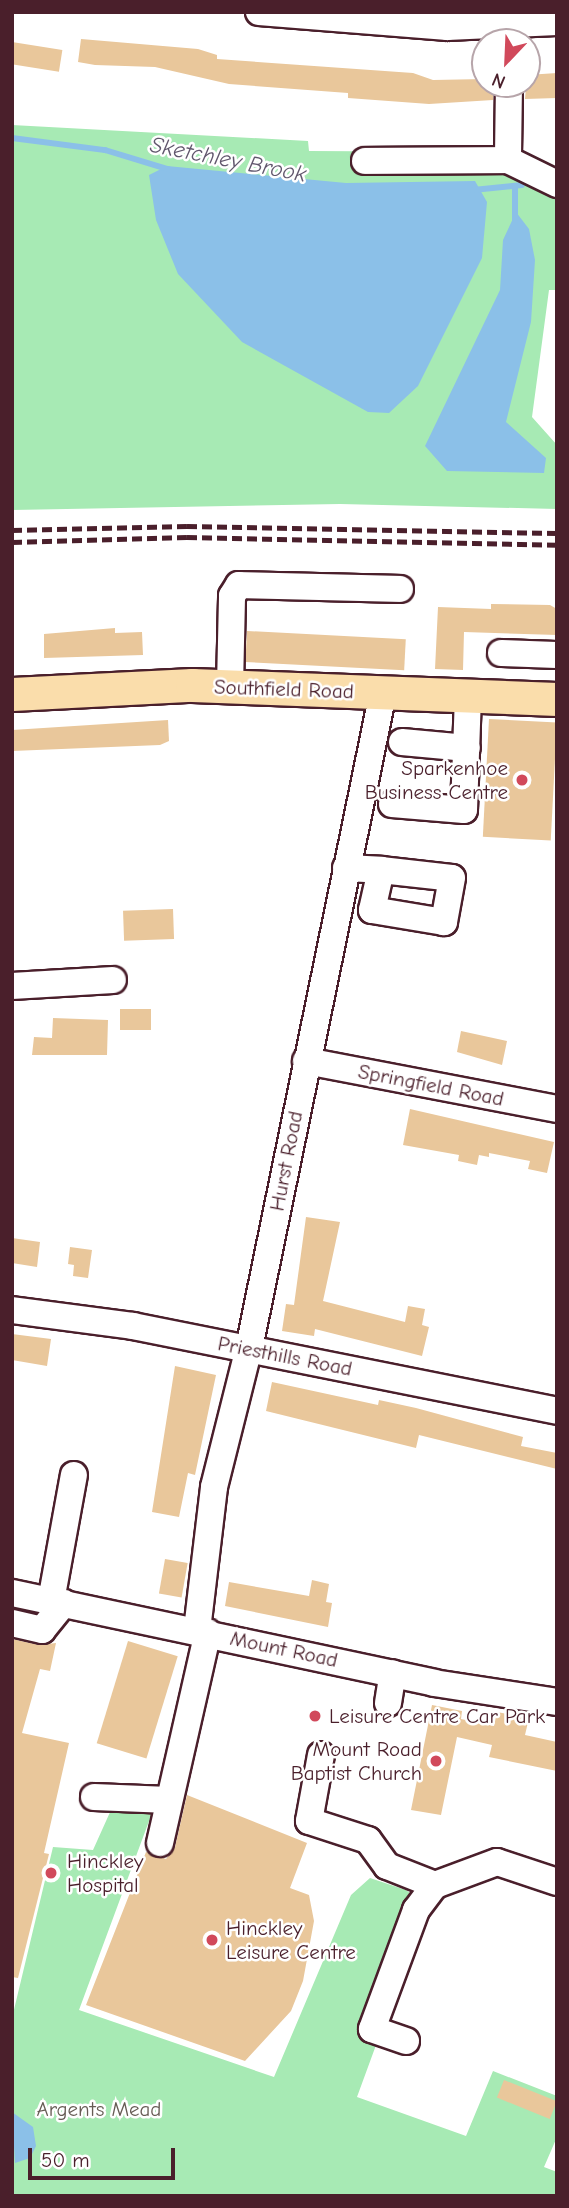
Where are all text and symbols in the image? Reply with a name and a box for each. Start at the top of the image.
north arrow [471,28,541,98]
text: N [489,68,509,93]
water label: Sketchley Brook [148,131,308,189]
street label: Southfield Road [214,674,354,704]
place label: Sparkenhoe Business Centre [365,755,508,805]
marker: Sparkenhoe Business Centre [514,772,530,788]
street label: Springfield Road [356,1059,506,1111]
street label: Hurst Road [264,1109,308,1213]
street label: Priesthills Road [216,1331,354,1381]
street label: Mount Road [228,1625,340,1673]
place label: Leisure Centre Car Park [329,1703,545,1729]
marker: Leisure Centre Car Park [307,1708,323,1724]
place label: Mount Road Baptist Church [291,1736,422,1786]
marker: Mount Road Baptist Church [428,1753,444,1769]
place label: Hinckley Hospital [67,1848,143,1898]
marker: Hinckley Hospital [41,1863,61,1883]
place label: Hinckley Leisure Centre [226,1915,356,1965]
marker: Hinckley Leisure Centre [204,1932,220,1948]
park label: Argents Mead [36,2096,162,2122]
scale bar [32,2134,178,2178]
text: 50 m [41,2148,90,2172]

